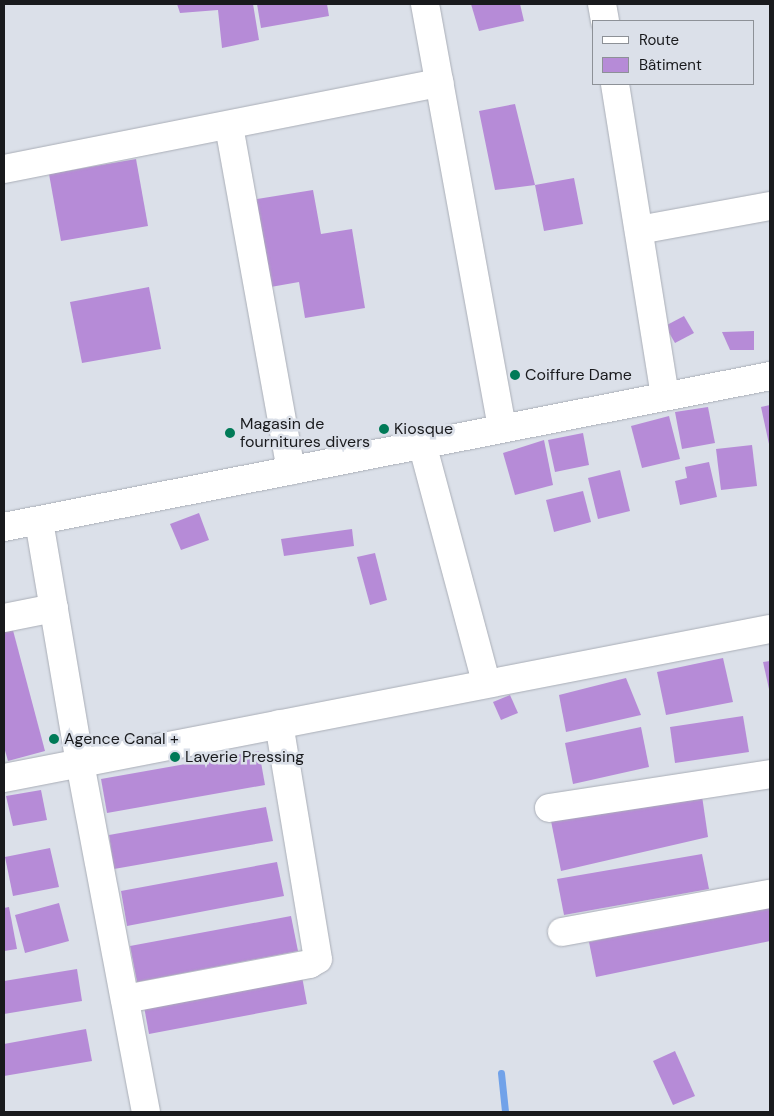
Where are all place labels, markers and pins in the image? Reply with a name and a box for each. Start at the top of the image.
place label: Coiffure Dame [525,365,632,385]
marker: Coiffure Dame [509,369,521,381]
place label: Magasin de fournitures divers [240,414,370,452]
place label: Kiosque [394,419,453,439]
marker: Kiosque [378,423,390,435]
marker: Magasin de fournitures divers [224,427,236,439]
place label: Agence Canal + [64,729,179,749]
marker: Agence Canal + [48,733,60,745]
place label: Laverie Pressing [185,747,304,767]
marker: Laverie Pressing [169,751,181,763]

